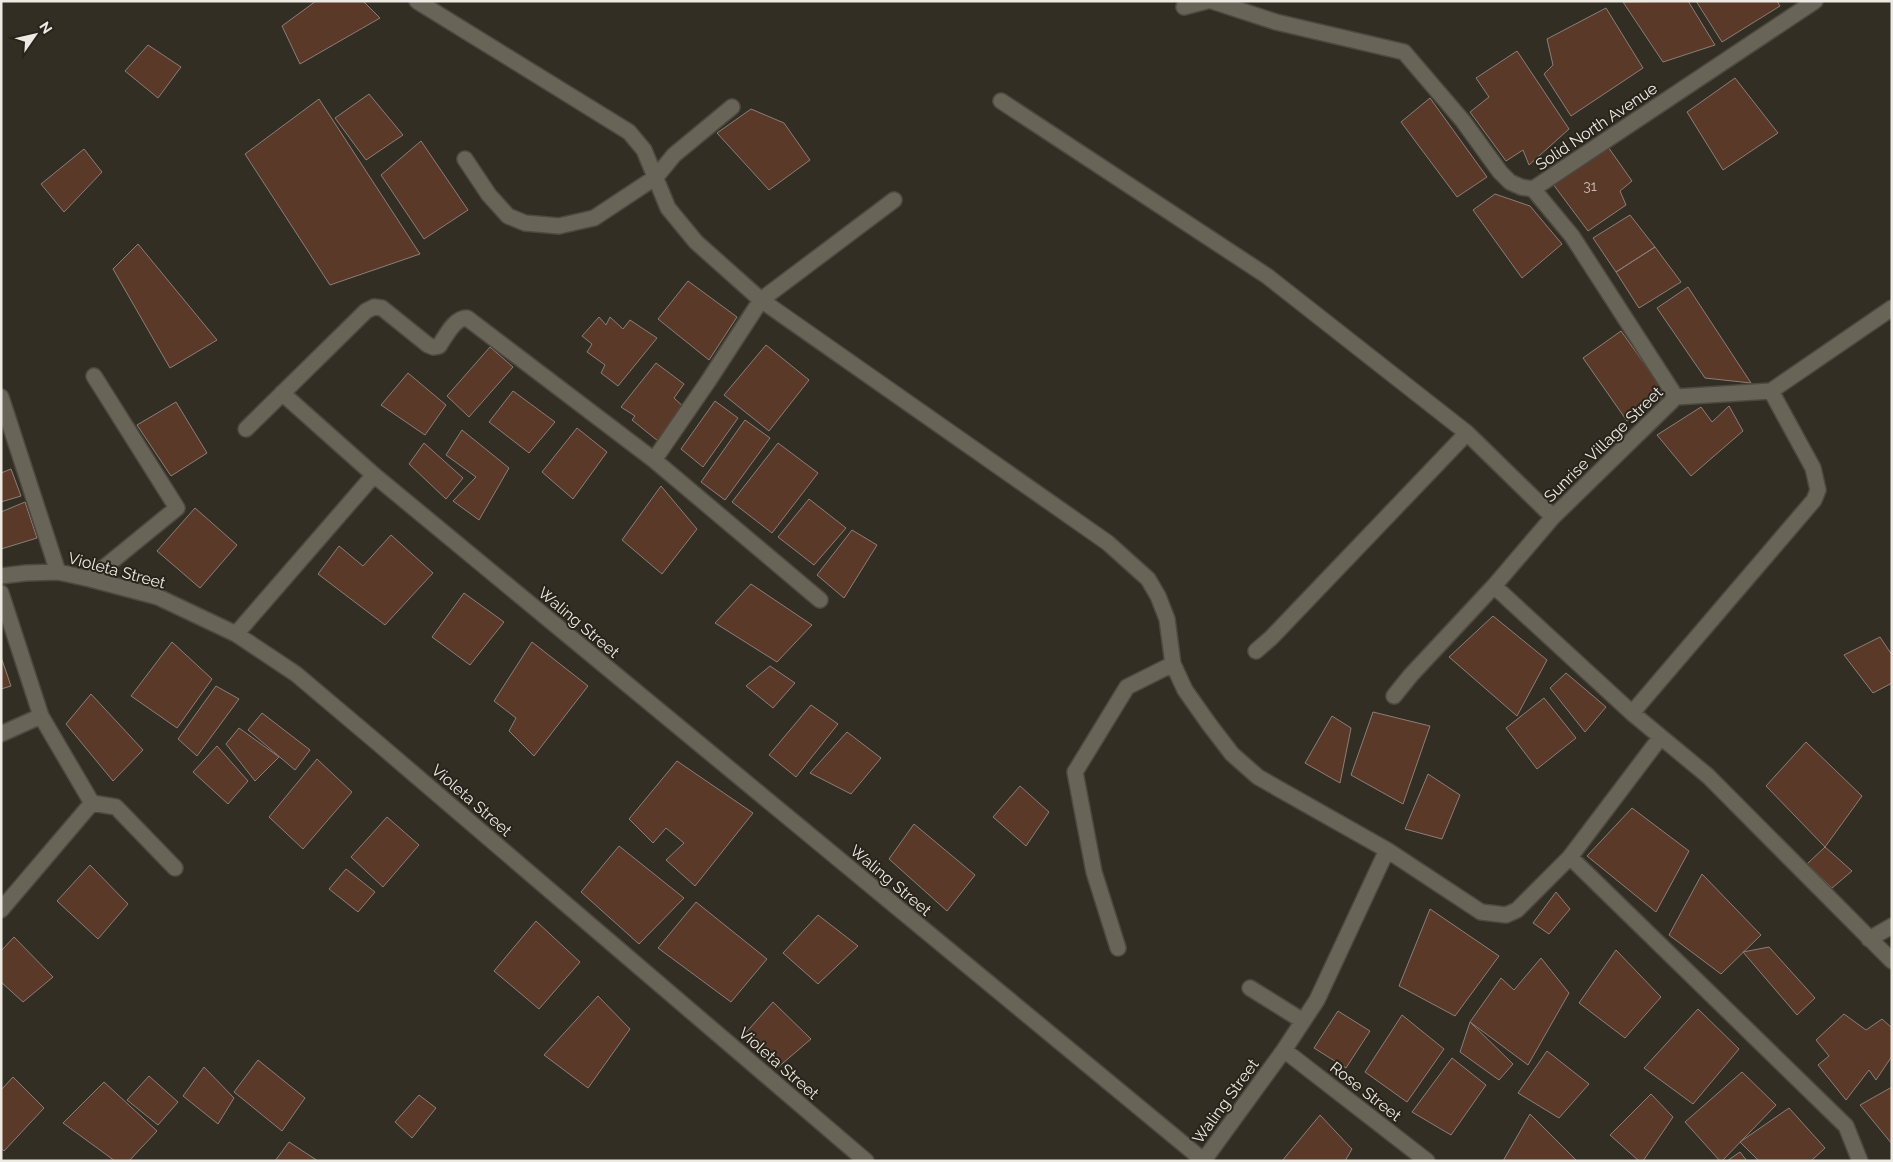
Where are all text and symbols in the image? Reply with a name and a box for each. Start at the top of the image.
north arrow [10,10,60,60]
text: N [36,19,55,37]
street label: Solid North Avenue [1532,79,1661,174]
house number: 31 [1583,178,1597,194]
street label: Sunrise Village Street [1540,382,1667,506]
street label: Violeta Street [66,548,168,593]
street label: Waling Street [534,583,624,662]
street label: Violeta Street [428,760,516,841]
street label: Waling Street [846,841,936,920]
street label: Violeta Street [735,1023,823,1104]
street label: Waling Street [1188,1055,1263,1147]
street label: Rose Street [1326,1058,1406,1126]

